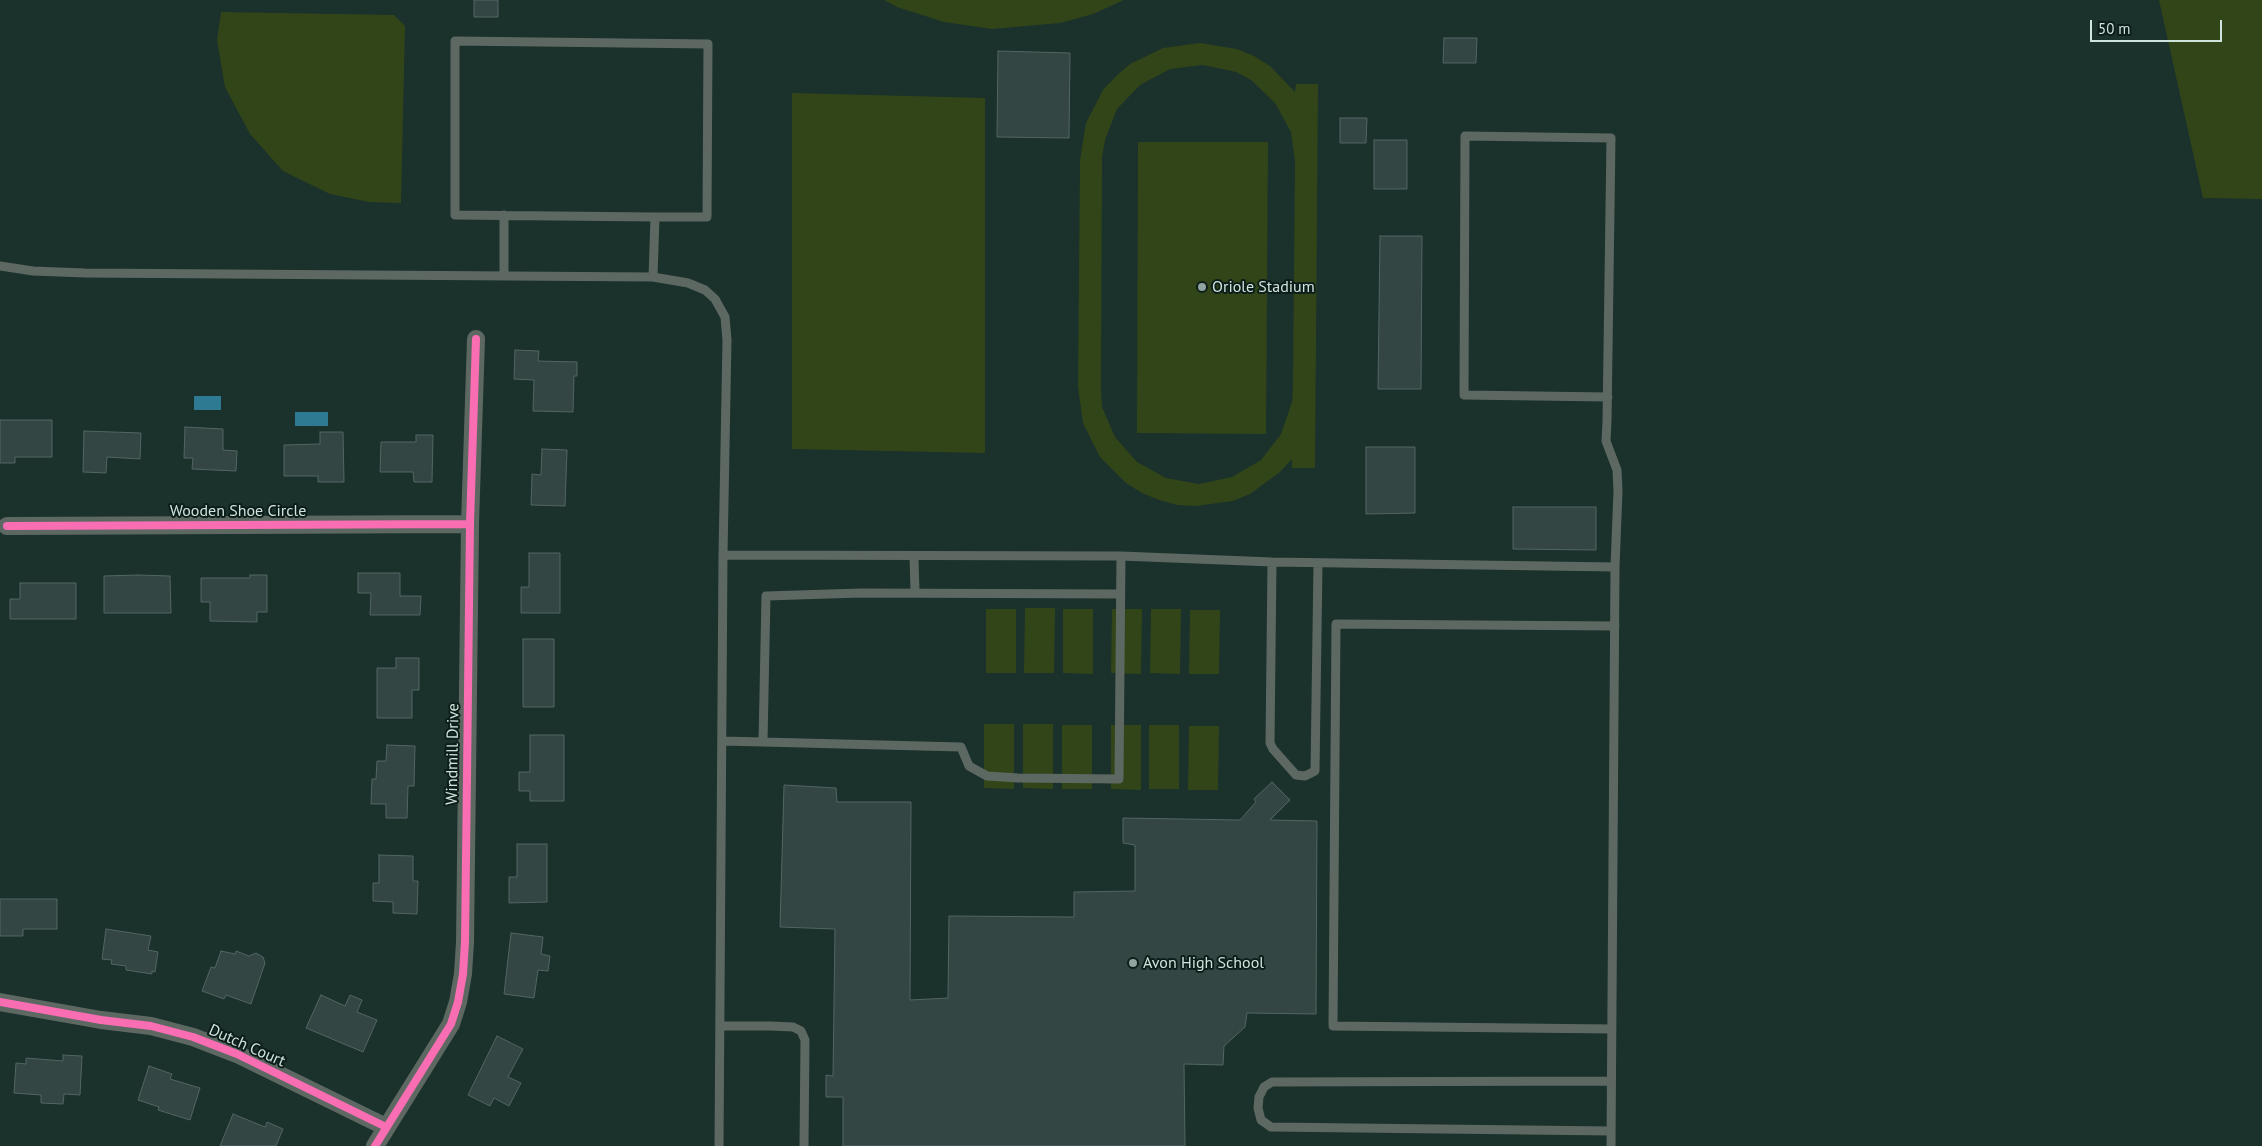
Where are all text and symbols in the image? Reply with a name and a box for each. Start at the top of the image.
scale bar [2092,10,2224,42]
text: 50 m [2098,19,2131,38]
place label: Oriole Stadium [1212,277,1315,297]
marker: Oriole Stadium [1196,281,1208,293]
street label: Wooden Shoe Circle [170,501,306,521]
street label: Windmill Drive [443,703,463,805]
place label: Avon High School [1143,953,1264,973]
marker: Avon High School [1127,957,1139,969]
street label: Dutch Court [206,1021,288,1071]

